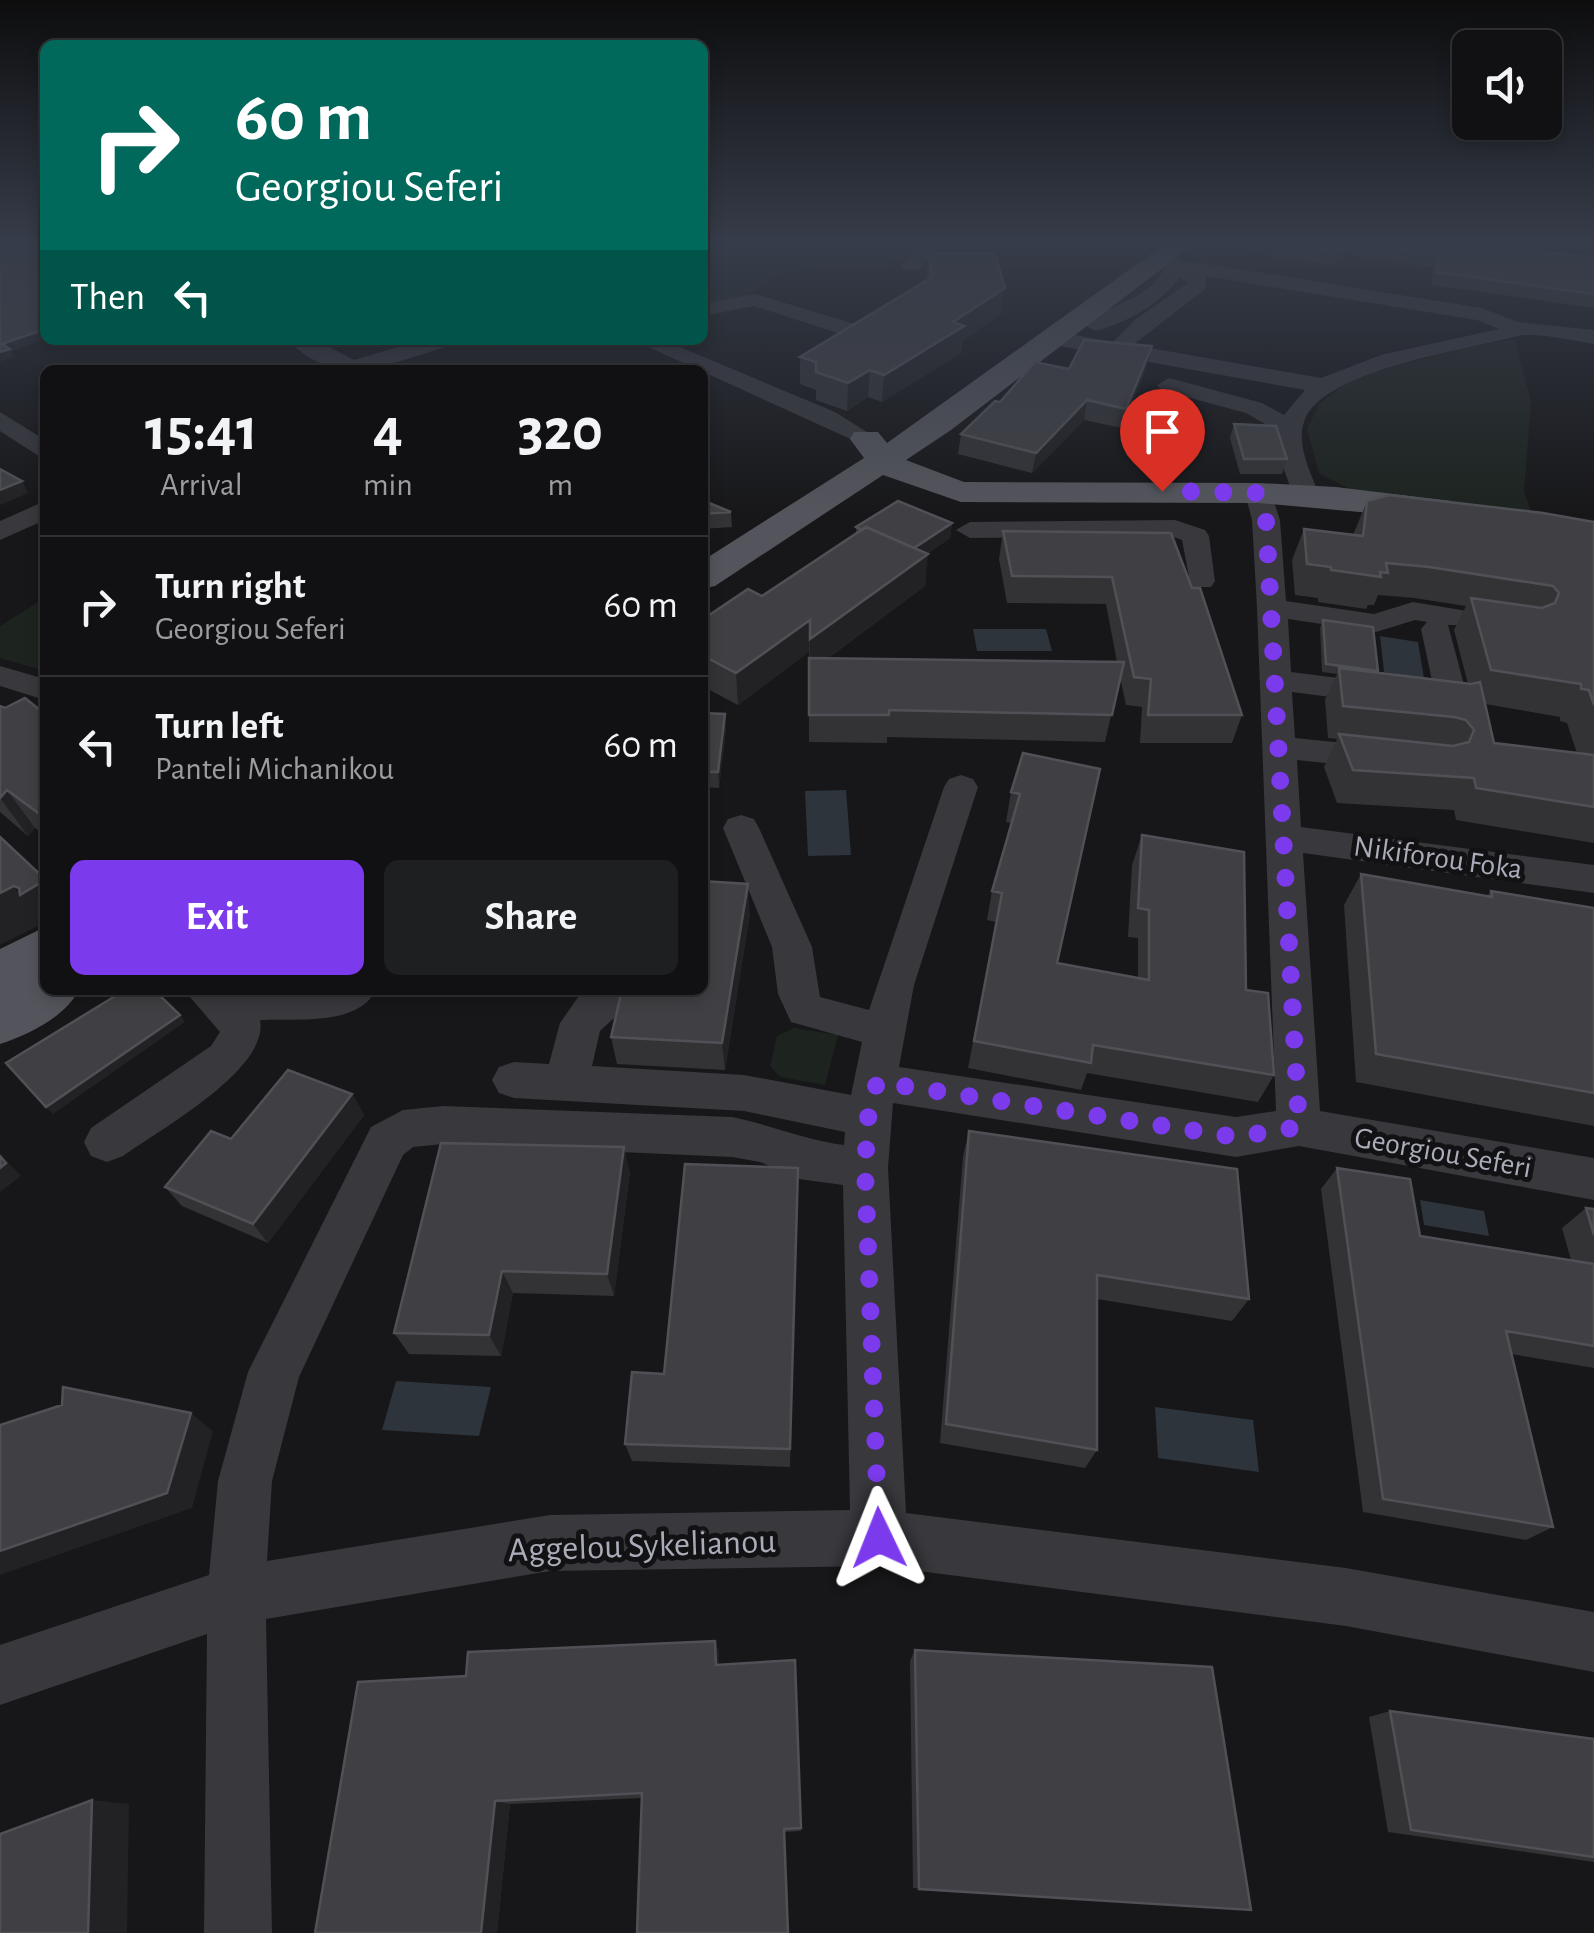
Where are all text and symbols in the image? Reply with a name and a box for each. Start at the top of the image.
map controls [1452,30,1562,140]
button: sound [1452,30,1562,140]
icon: right [70,80,200,210]
text: 60 m [235,83,372,153]
text: Georgiou Seferi [235,165,503,210]
icon: left [165,270,220,325]
text: Then [70,279,145,317]
pin [1120,389,1205,492]
text: 15:41 [145,401,258,461]
text: 4 [373,401,403,461]
text: 320 [518,401,603,461]
icon: arrive [1135,404,1190,459]
text: Arrival [160,469,243,501]
text: min [363,469,413,501]
text: m [548,469,573,501]
text: Turn right [155,568,305,606]
icon: right [70,579,125,634]
text: 60 m [603,587,678,625]
text: Georgiou Seferi [155,613,346,645]
text: Turn left [155,708,283,746]
icon: left [70,719,125,774]
text: 60 m [603,727,678,765]
text: Panteli Michanikou [155,753,394,785]
street label: Nikiforou Foka [1352,831,1524,885]
button: Exit [70,860,364,975]
button: Share [384,860,678,975]
street label: Georgiou Seferi [1352,1123,1534,1183]
position arrow [827,1486,931,1590]
street label: Aggelou Sykelianou [507,1524,777,1568]

